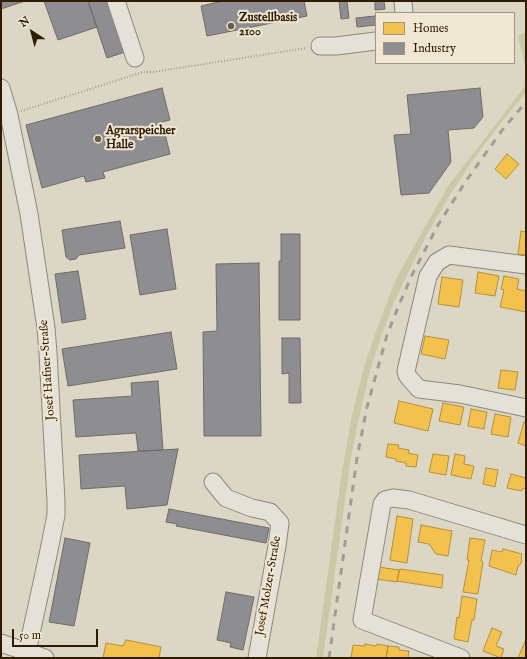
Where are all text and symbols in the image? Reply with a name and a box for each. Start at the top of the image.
north arrow [12,12,52,52]
place label: Zustellbasis 2100 [239,12,297,40]
legend [375,12,515,64]
text: N [17,14,33,31]
marker: Zustellbasis 2100 [226,21,236,31]
text: Homes [413,21,449,36]
text: Industry [413,41,456,56]
place label: Agrarspeicher Halle [106,125,175,153]
marker: Agrarspeicher Halle [93,134,103,144]
street label: Josef Hafner-Straße [37,319,59,421]
street label: Josef Molzer-Straße [253,535,285,637]
scale bar [14,621,100,647]
text: 50 m [19,628,41,643]

